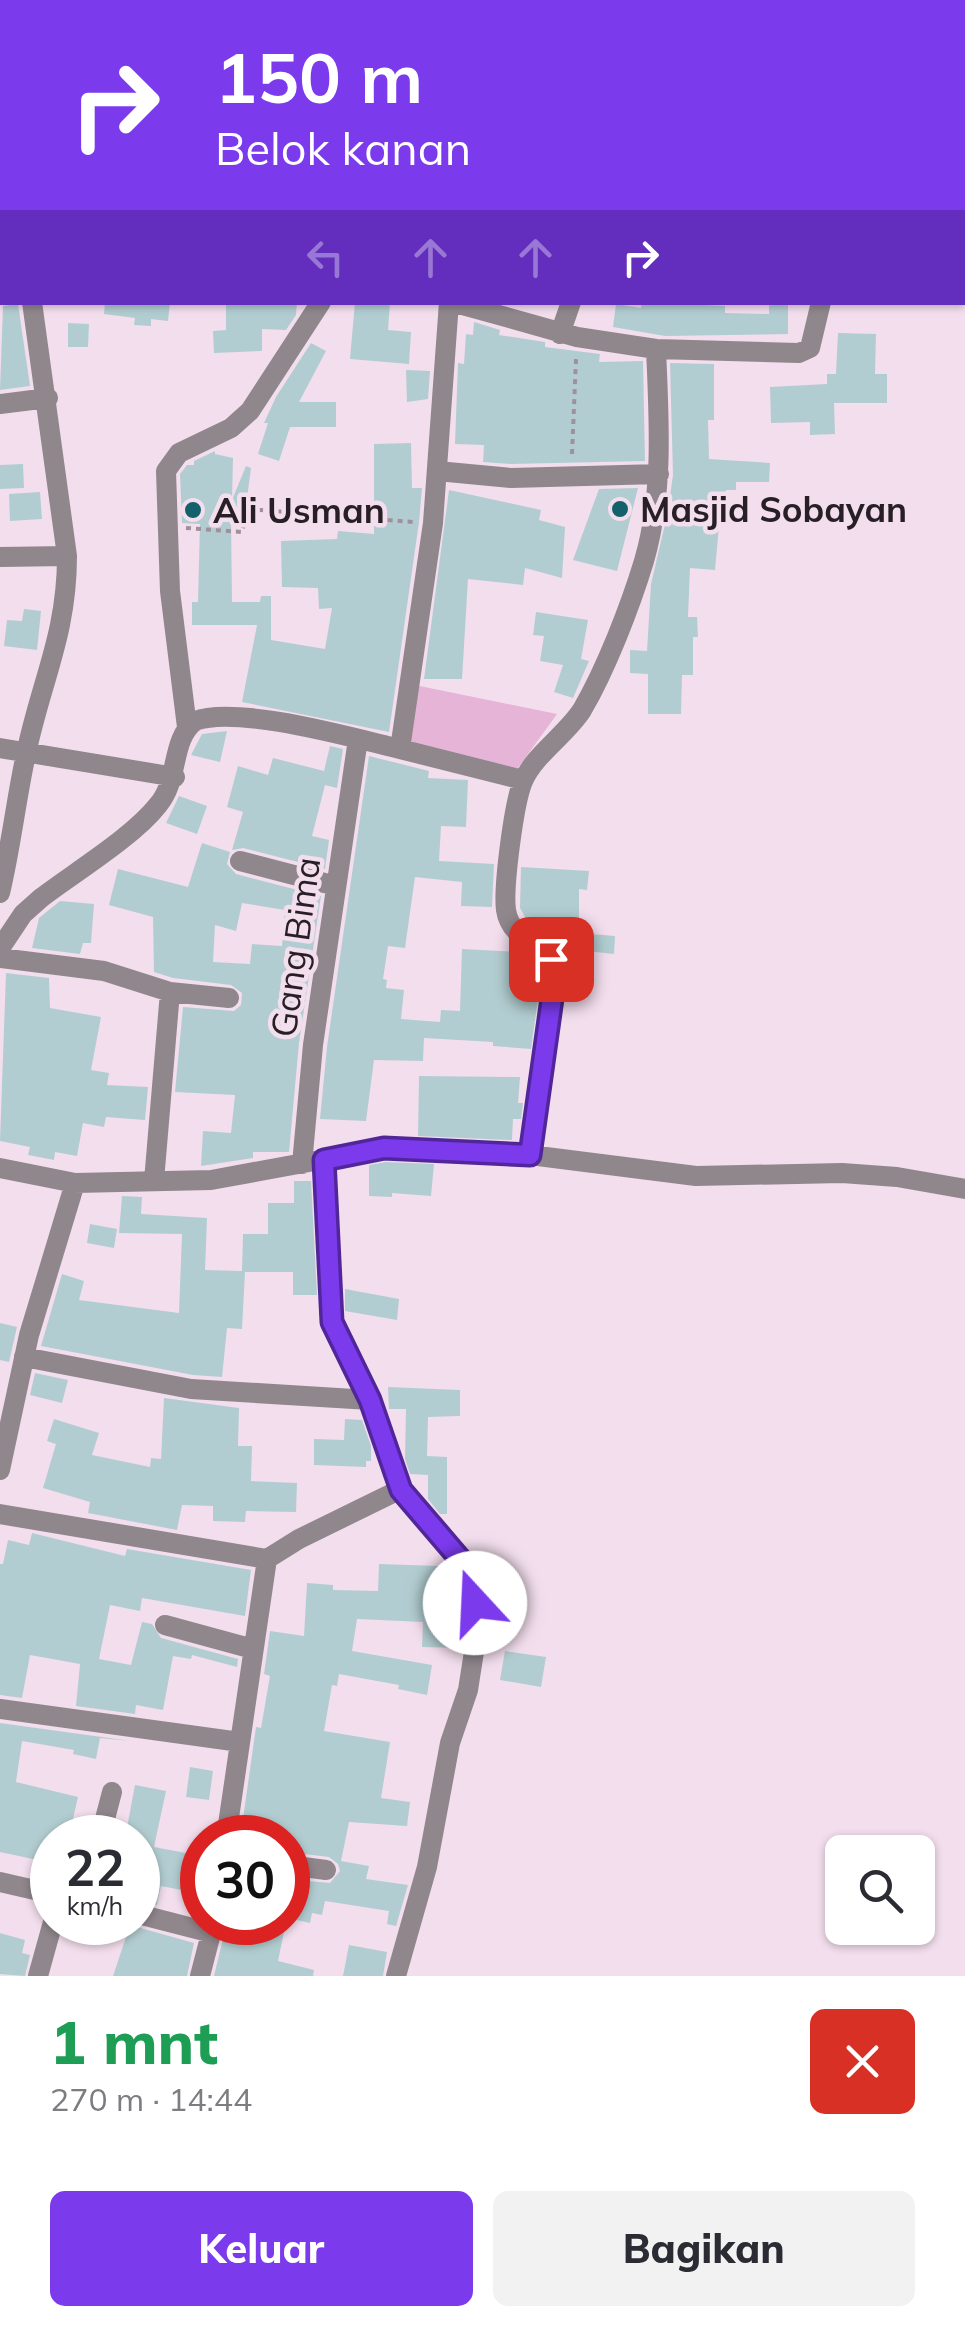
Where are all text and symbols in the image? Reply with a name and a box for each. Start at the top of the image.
text: 150 m [215,33,423,121]
icon: right [50,40,180,170]
text: Belok kanan [215,120,471,176]
icon: left [298,230,353,285]
icon: ahead [403,230,458,285]
icon: ahead [508,230,563,285]
icon: right [613,230,668,285]
place label: Masjid Sobayan [640,487,907,531]
place label: Ali Usman [213,488,385,532]
marker: Masjid Sobayan [609,498,631,520]
marker: Ali Usman [182,499,204,521]
street label: Gang Bima [261,854,329,1040]
pin [509,917,594,1002]
icon: arrive [524,932,579,987]
position arrow [423,1551,527,1655]
speed limit sign: 30 [180,1815,310,1945]
map controls [825,1835,935,1945]
button: search [825,1835,935,1945]
text: 22 [65,1836,125,1899]
text: km/h [67,1890,123,1921]
text: 1 mnt [50,2004,218,2079]
button: close [810,2009,915,2114]
text: 270 m · 14:44 [50,2079,252,2119]
button: Keluar [50,2191,473,2306]
button: Bagikan [493,2191,915,2306]

